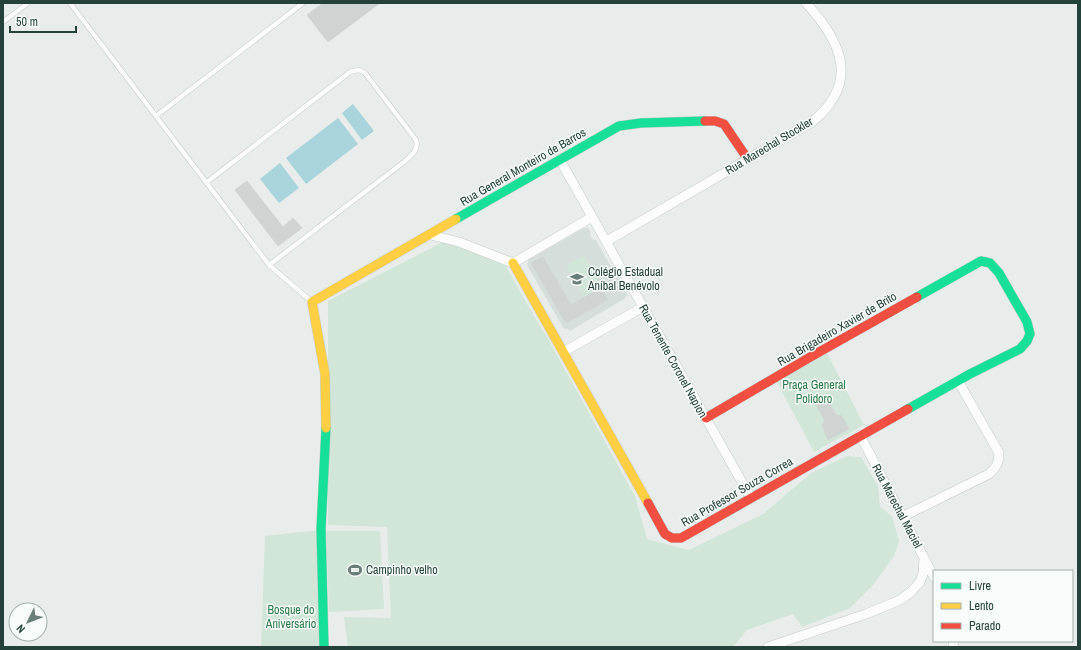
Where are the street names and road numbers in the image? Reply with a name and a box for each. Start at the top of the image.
street label: Rua Marechal Stockler [722,113,816,178]
street label: Rua General Monteiro de Barros [457,124,589,210]
street label: Rua Brigadeiro Xavier de Brito [775,288,899,370]
street label: Rua Tenente Coronel Napion [635,301,711,421]
street label: Rua Professor Souza Correa [678,453,796,531]
street label: Rua Marechal Maciel [868,461,926,551]

